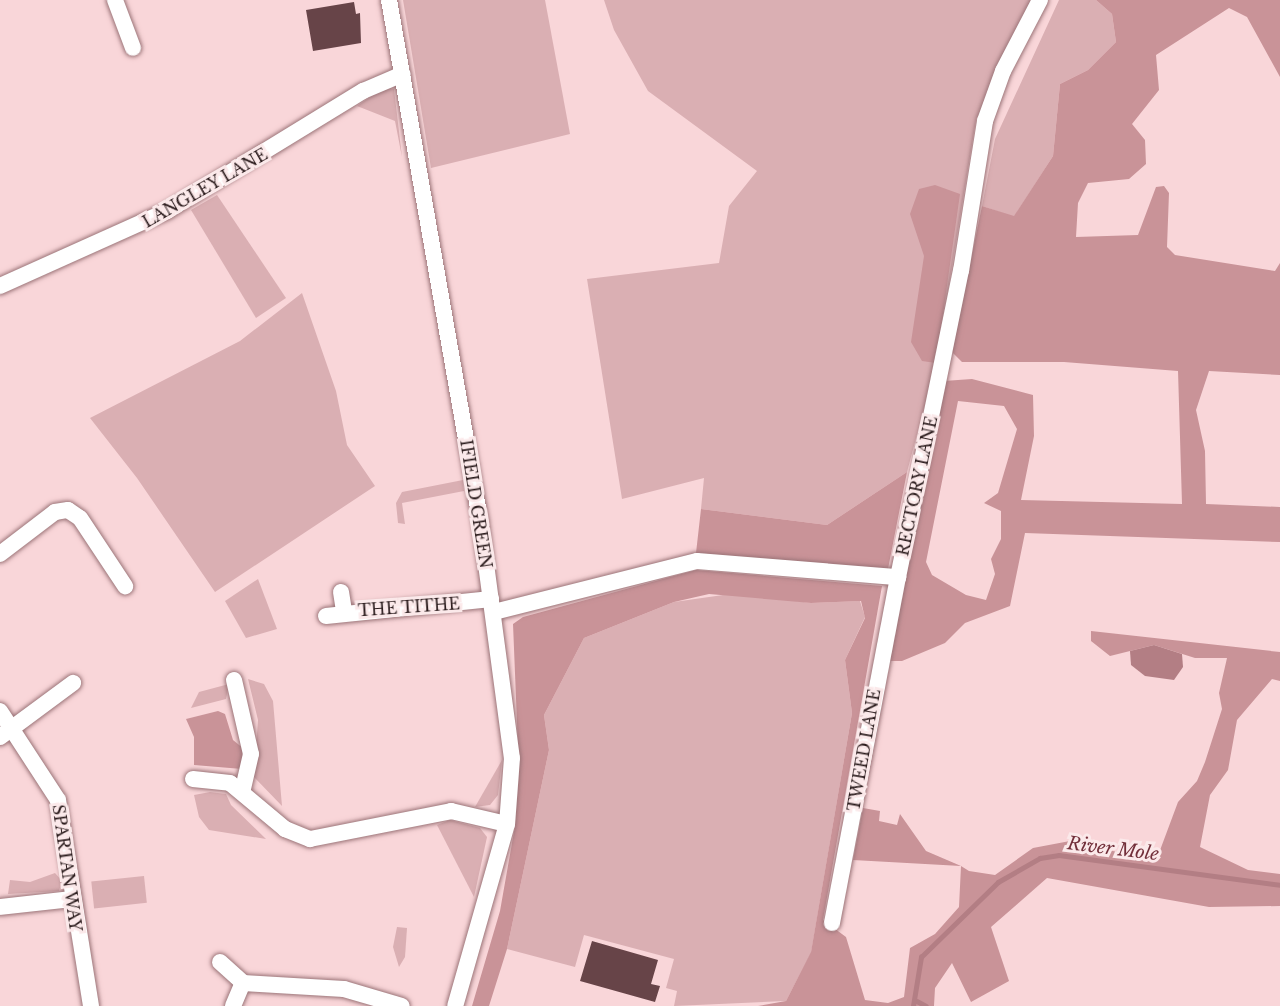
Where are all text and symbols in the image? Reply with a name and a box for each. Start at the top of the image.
street label: LANGLEY LANE [139,144,271,232]
street label: RECTORY LANE [893,414,941,558]
street label: IFIELD GREEN [456,438,496,570]
street label: THE TITHE [357,594,461,620]
street label: TWEED LANE [844,687,884,813]
street label: SPARTAN WAY [49,803,85,933]
water label: River Mole [1066,833,1160,865]

